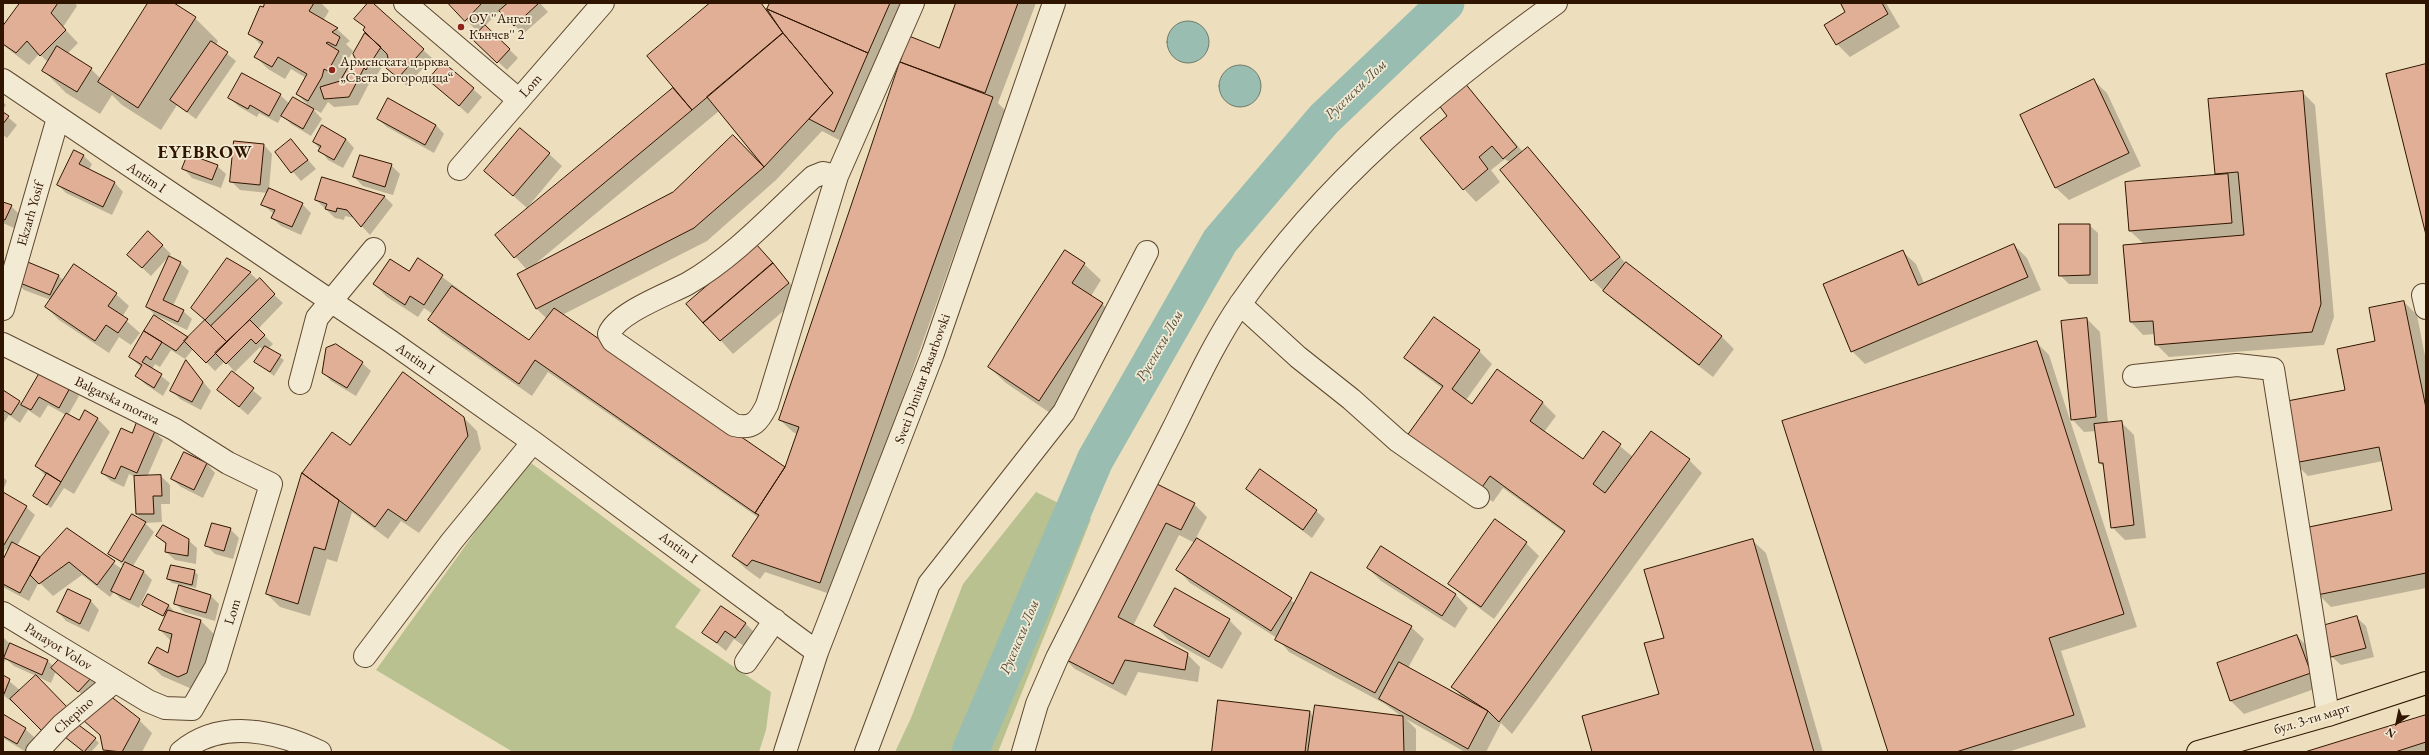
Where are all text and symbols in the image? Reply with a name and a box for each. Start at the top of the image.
place label: ОУ ''Ангел Кънчев'' 2 [469,11,531,44]
marker: ОУ ''Ангел Кънчев'' 2 [456,22,466,32]
place label: Арменската църква „Света Богородица“ [340,54,454,86]
water label: Русенски Лом [1321,56,1391,124]
marker: Арменската църква „Света Богородица“ [327,65,337,75]
street label: Lom [516,71,546,101]
district label: EYEBROW [157,142,253,164]
street label: Antim I [123,159,169,197]
street label: Ekzarh Yosif [14,180,48,248]
water label: Русенски Лом [1132,307,1188,385]
street label: Sveti Dimitar Basarbovski [892,312,954,446]
street label: Antim I [392,340,438,378]
street label: Balgarska morava [72,373,162,429]
street label: Antim I [656,528,700,568]
street label: Lom [221,597,245,627]
water label: Русенски Лом [996,597,1044,677]
street label: Panayot Volov [21,620,95,674]
street label: Chepino [51,694,97,738]
street label: бул. 3-ти март [2272,699,2352,739]
north arrow [2377,703,2417,743]
text: N [2383,725,2398,741]

